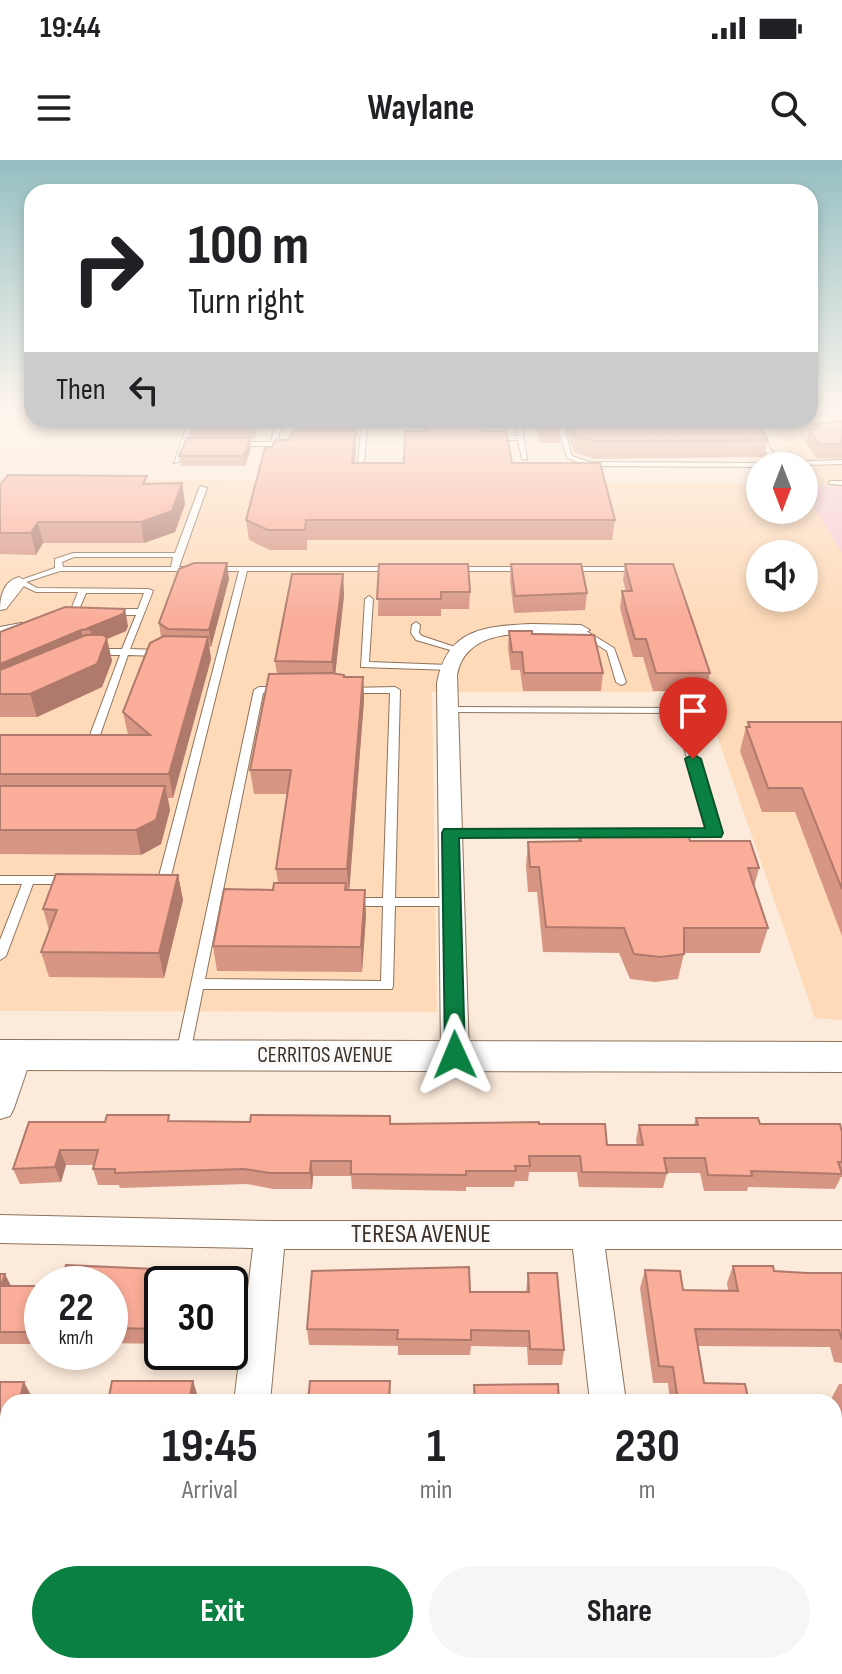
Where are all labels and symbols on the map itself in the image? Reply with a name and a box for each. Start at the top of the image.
north arrow [746,452,818,524]
pin [659,677,727,759]
position arrow [413,1013,497,1097]
street label: CERRITOS AVENUE [257,1042,393,1069]
street label: TERESA AVENUE [351,1219,491,1250]
speed limit sign: 30 [144,1266,248,1370]

